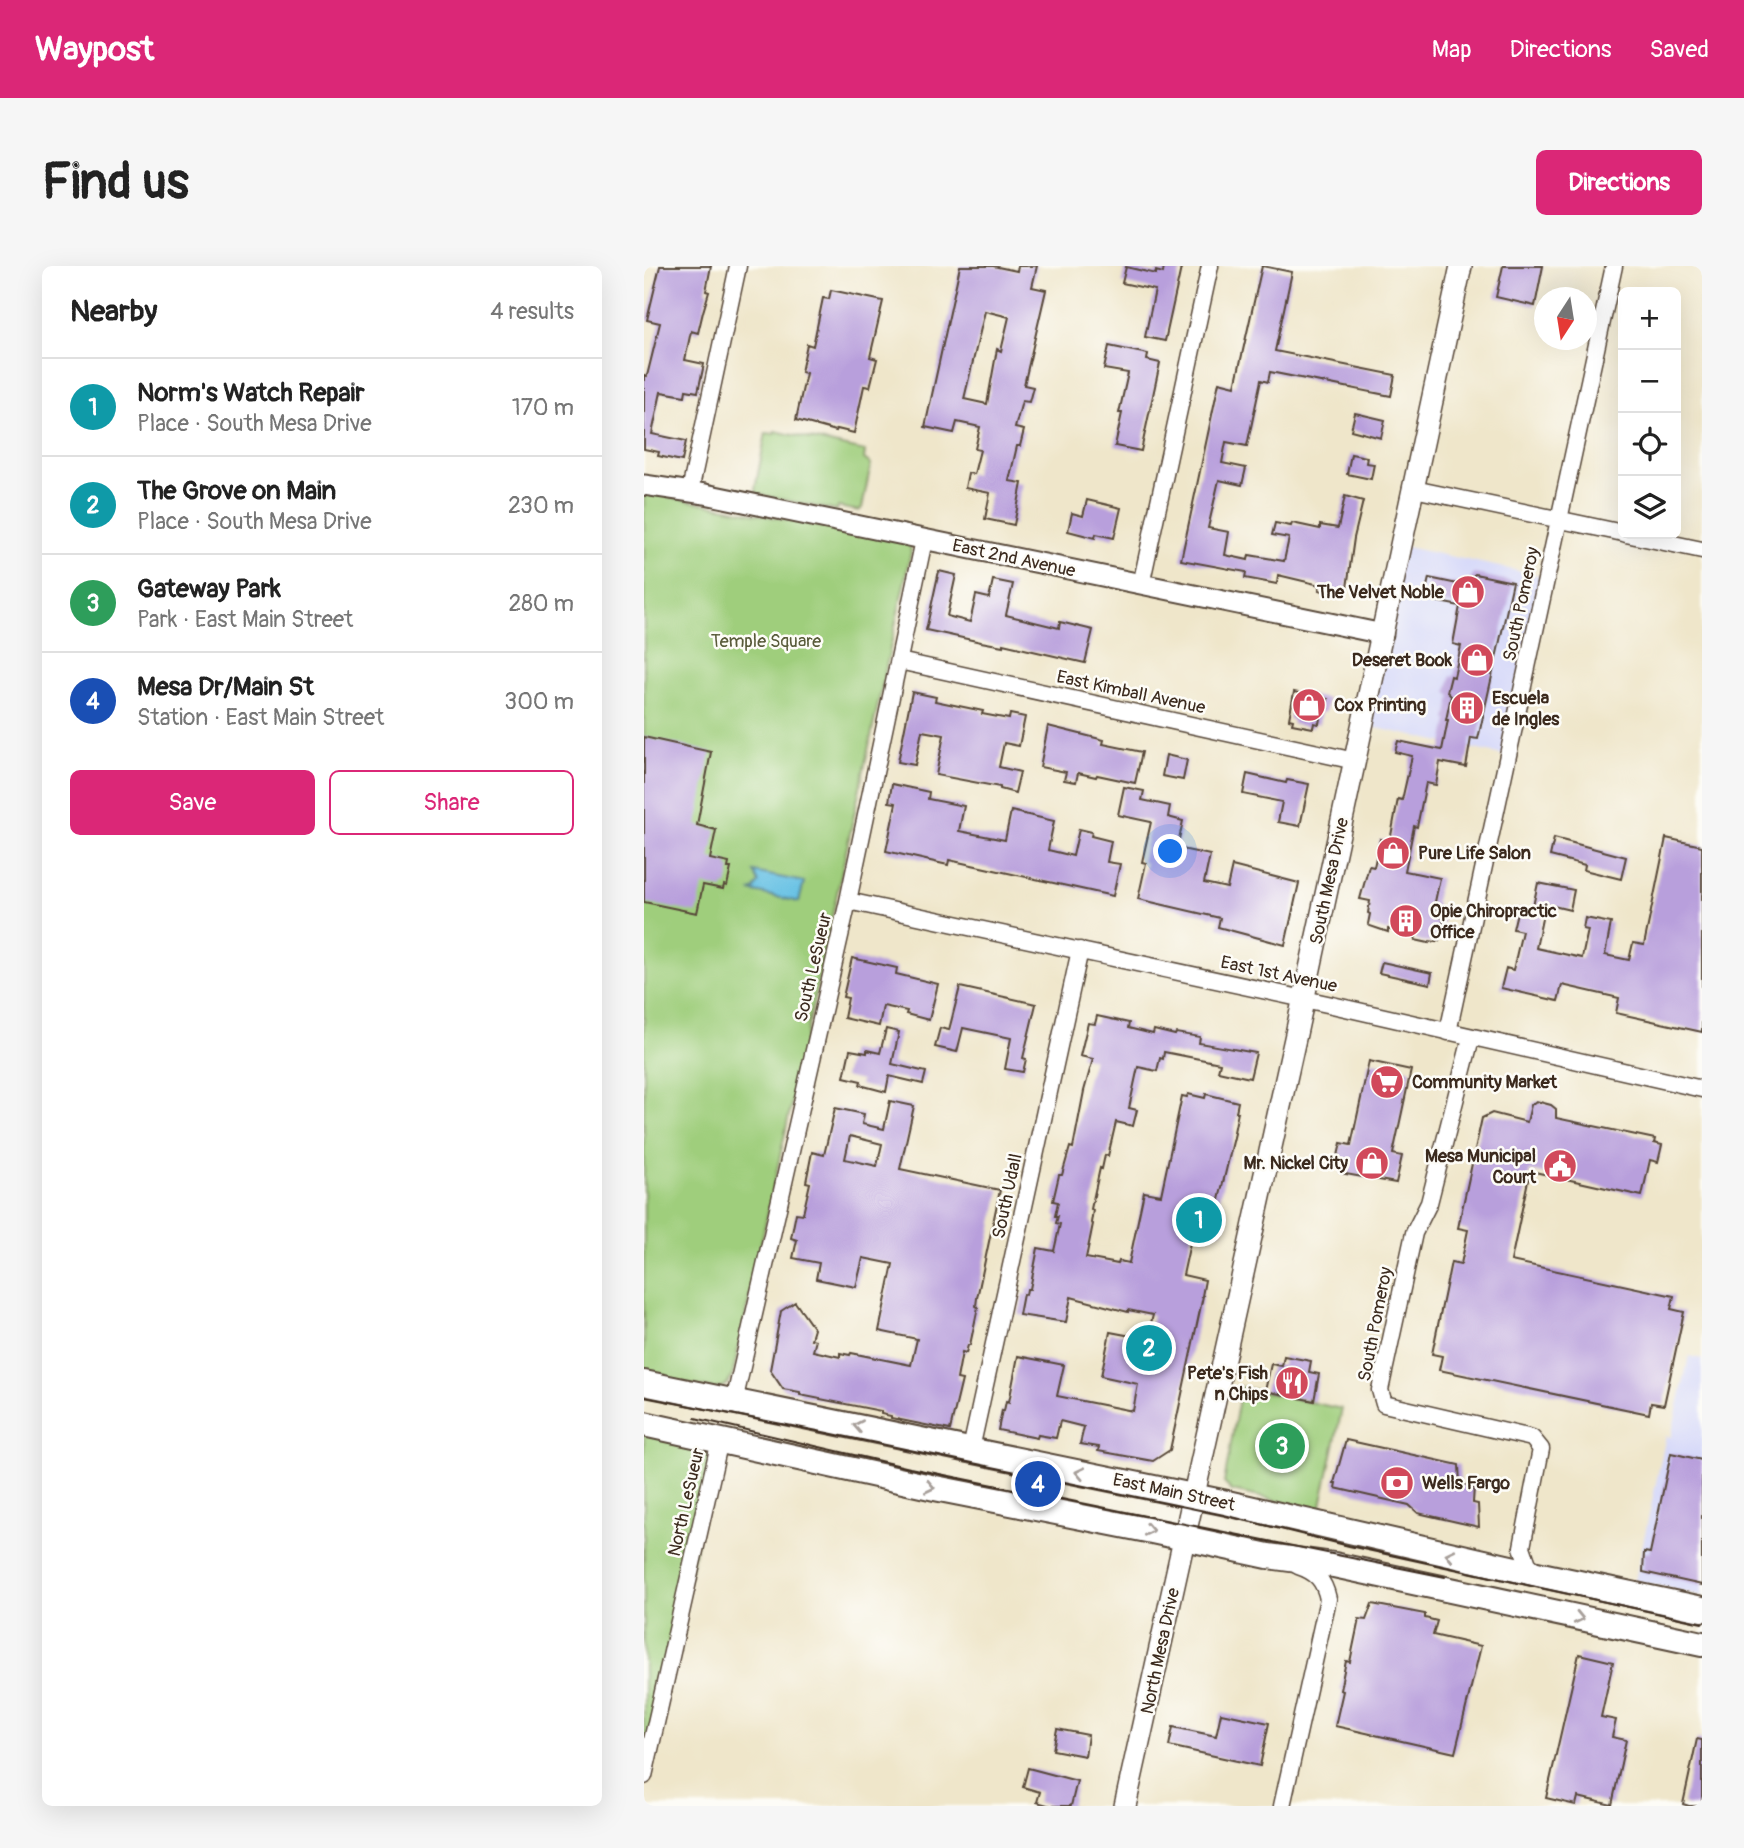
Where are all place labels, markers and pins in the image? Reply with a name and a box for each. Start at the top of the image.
shop icon: The Velvet Noble [1449,573,1487,611]
place label: The Velvet Noble [1316,581,1445,604]
shop icon: Deseret Book [1458,641,1496,679]
place label: Deseret Book [1352,649,1452,672]
shop icon: Cox Printing [1290,686,1328,724]
place label: Escuela de Ingles [1492,687,1560,731]
building icon: Escuela de Ingles [1448,689,1486,727]
place label: Cox Printing [1334,694,1426,717]
shop icon: Pure Life Salon [1374,834,1412,872]
place label: Pure Life Salon [1418,842,1531,865]
place label: Opie Chiropractic Office [1430,900,1557,944]
building icon: Opie Chiropractic Office [1387,902,1425,940]
supermarket icon: Community Market [1368,1063,1406,1101]
place label: Community Market [1412,1071,1558,1094]
shop icon: Mr. Nickel City [1353,1144,1391,1182]
place label: Mesa Municipal Court [1425,1145,1537,1189]
public building icon: Mesa Municipal Court [1541,1147,1579,1185]
place label: Mr. Nickel City [1244,1152,1348,1175]
pin: 1 [1176,1194,1222,1246]
pin: 2 [1126,1322,1172,1374]
place label: Pete's Fish n Chips [1187,1362,1269,1406]
restaurant icon: Pete's Fish n Chips [1273,1364,1311,1402]
pin: 3 [1259,1420,1305,1472]
pin: 4 [1015,1458,1061,1510]
bank icon: Wells Fargo [1378,1464,1416,1502]
place label: Wells Fargo [1422,1472,1510,1495]

